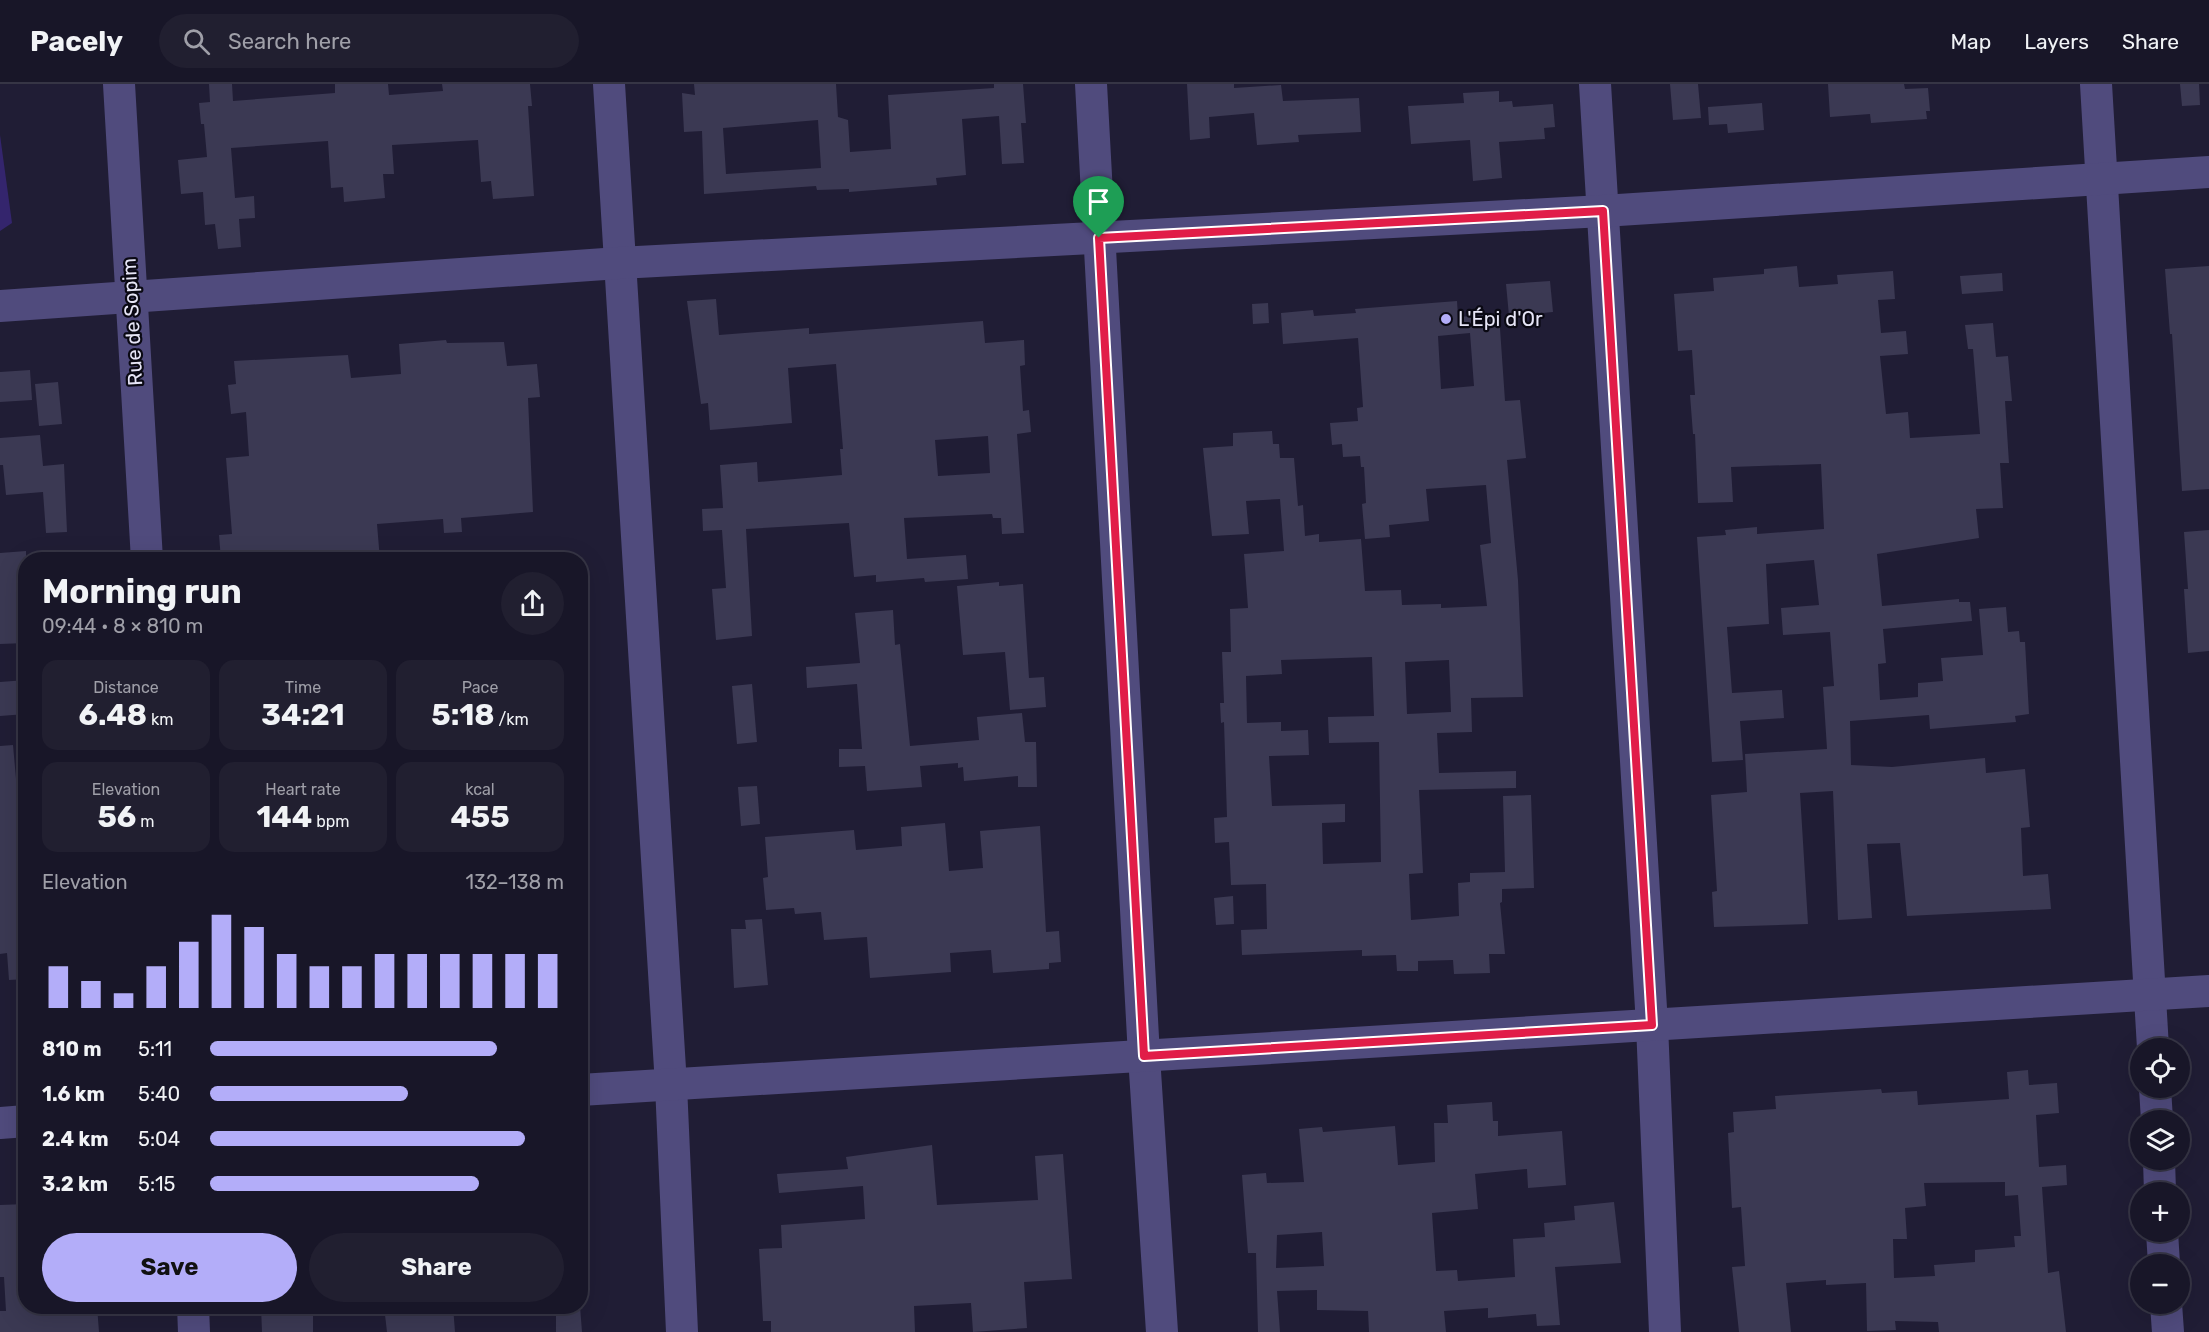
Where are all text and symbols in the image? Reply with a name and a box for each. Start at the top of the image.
search box [159,14,579,68]
text: Pacely [30,25,123,58]
icon: search [180,25,213,58]
text: Search here [228,28,351,55]
text: Map [1950,29,1991,54]
text: Layers [2024,29,2089,54]
text: Share [2122,29,2179,54]
pin [1073,176,1124,238]
icon: arrive [1082,185,1115,218]
street label: Rue de Sopim [117,258,147,386]
place label: L'Épi d'Or [1458,307,1543,331]
marker: L'Épi d'Or [1439,312,1453,326]
text: Morning run [42,572,242,611]
button: share [501,572,564,635]
text: 09:44 · 8 × 810 m [42,614,203,638]
text: Distance [93,678,159,697]
text: Time [285,678,321,697]
text: Pace [462,678,498,697]
text: 6.48 [78,697,147,733]
text: 34:21 [261,697,345,733]
text: 5:18 [431,697,495,733]
text: km [147,710,174,729]
text: /km [495,710,529,729]
text: Elevation [92,780,160,799]
text: Heart rate [265,780,341,799]
text: kcal [465,780,495,799]
text: 56 [97,799,136,835]
text: 144 [256,799,312,835]
text: 455 [450,799,510,835]
text: m [136,812,155,831]
text: bpm [312,812,350,831]
text: Elevation [42,870,128,894]
text: 132–138 m [465,870,564,894]
text: 810 m [42,1037,102,1061]
text: 5:11 [138,1037,172,1061]
map controls [2130,1038,2190,1314]
button: locate [2130,1038,2190,1098]
text: 1.6 km [42,1082,105,1106]
text: 5:40 [138,1082,180,1106]
button: layers [2130,1110,2190,1170]
text: 2.4 km [42,1127,108,1151]
text: 5:04 [138,1127,180,1151]
text: 3.2 km [42,1172,108,1196]
text: 5:15 [138,1172,175,1196]
button: + [2130,1182,2190,1242]
button: Save [42,1233,297,1302]
button: Share [309,1233,564,1302]
button: − [2130,1254,2190,1314]

